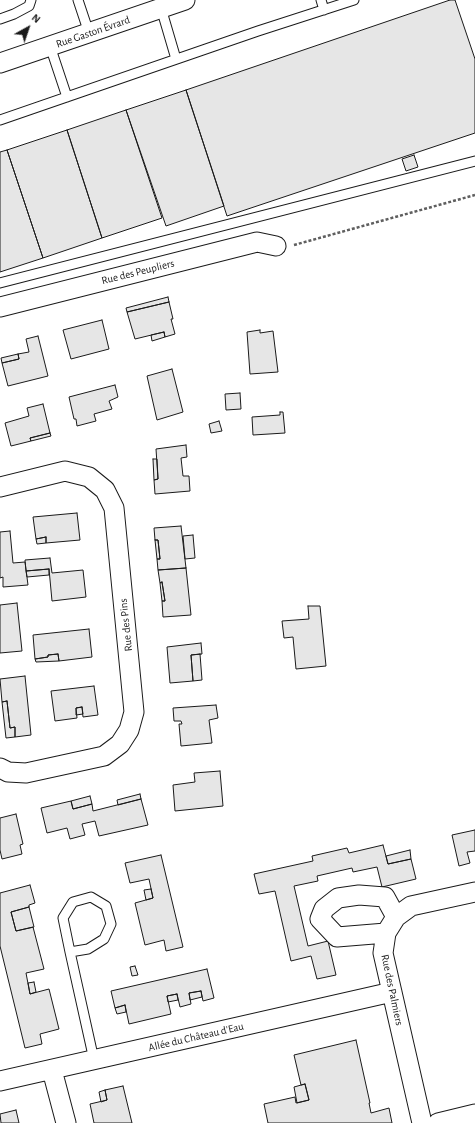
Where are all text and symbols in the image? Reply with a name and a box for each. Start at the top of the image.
north arrow [8,8,48,48]
text: N [30,12,43,25]
street label: Rue Gaston Évrard [54,13,132,51]
street label: Rue des Peupliers [100,257,176,287]
street label: Rue des Pins [117,598,135,652]
street label: Rue des Palmiers [378,953,406,1027]
street label: Allée du Château d'Eau [147,1020,245,1054]

